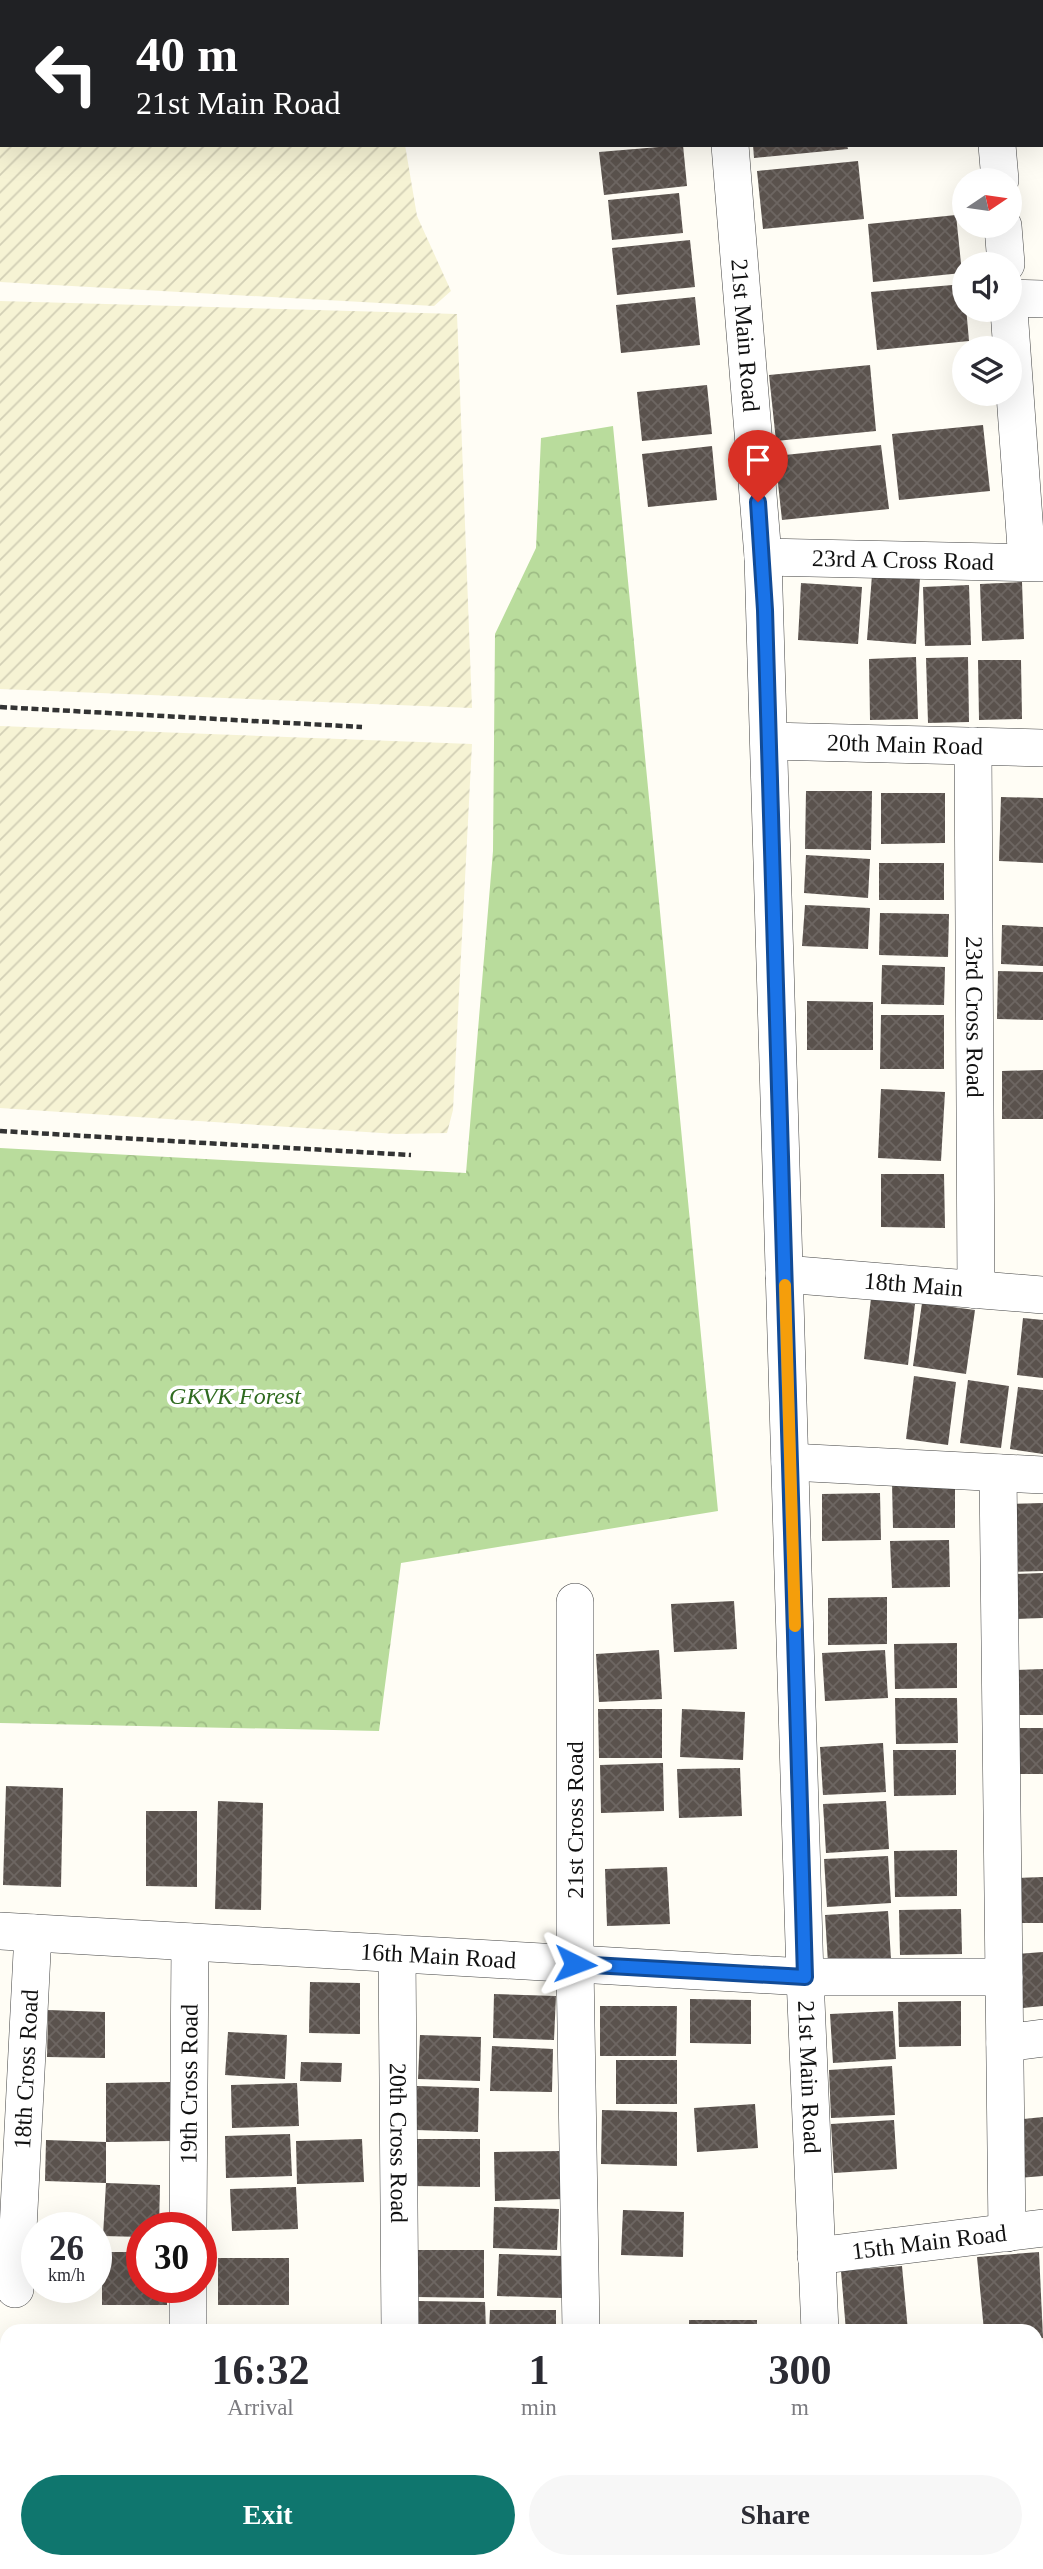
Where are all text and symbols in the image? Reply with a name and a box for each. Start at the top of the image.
text: 40 m [136,27,238,82]
icon: left [21,28,112,119]
text: 21st Main Road [136,85,340,121]
north arrow [952,168,1022,238]
map controls [952,168,1022,406]
button: sound [952,252,1022,322]
street label: 21st Main Road [726,258,764,413]
button: layers [952,336,1022,406]
pin [728,430,788,502]
icon: arrive [739,441,777,479]
street label: 23rd A Cross Road [812,545,994,575]
street label: 20th Main Road [827,729,983,759]
street label: 23rd Cross Road [961,936,988,1098]
street label: 18th Main [863,1268,964,1301]
park label: GKVK Forest [169,1383,302,1409]
street label: 21st Cross Road [562,1741,588,1899]
position arrow [538,1927,612,2001]
street label: 16th Main Road [360,1939,517,1973]
street label: 18th Cross Road [9,1989,43,2150]
street label: 21st Main Road [793,2000,825,2154]
street label: 19th Cross Road [175,2004,203,2164]
street label: 20th Cross Road [385,2063,412,2223]
speed limit sign: 30 [126,2212,217,2303]
street label: 15th Main Road [850,2220,1008,2264]
text: 26 [49,2229,84,2268]
text: km/h [48,2265,85,2285]
text: 16:32 [212,2347,310,2393]
text: 1 [528,2347,549,2393]
text: 300 [768,2347,831,2393]
text: Arrival [227,2395,294,2420]
text: min [521,2395,557,2420]
text: m [791,2395,809,2420]
button: Exit [21,2475,515,2555]
button: Share [529,2475,1022,2555]

